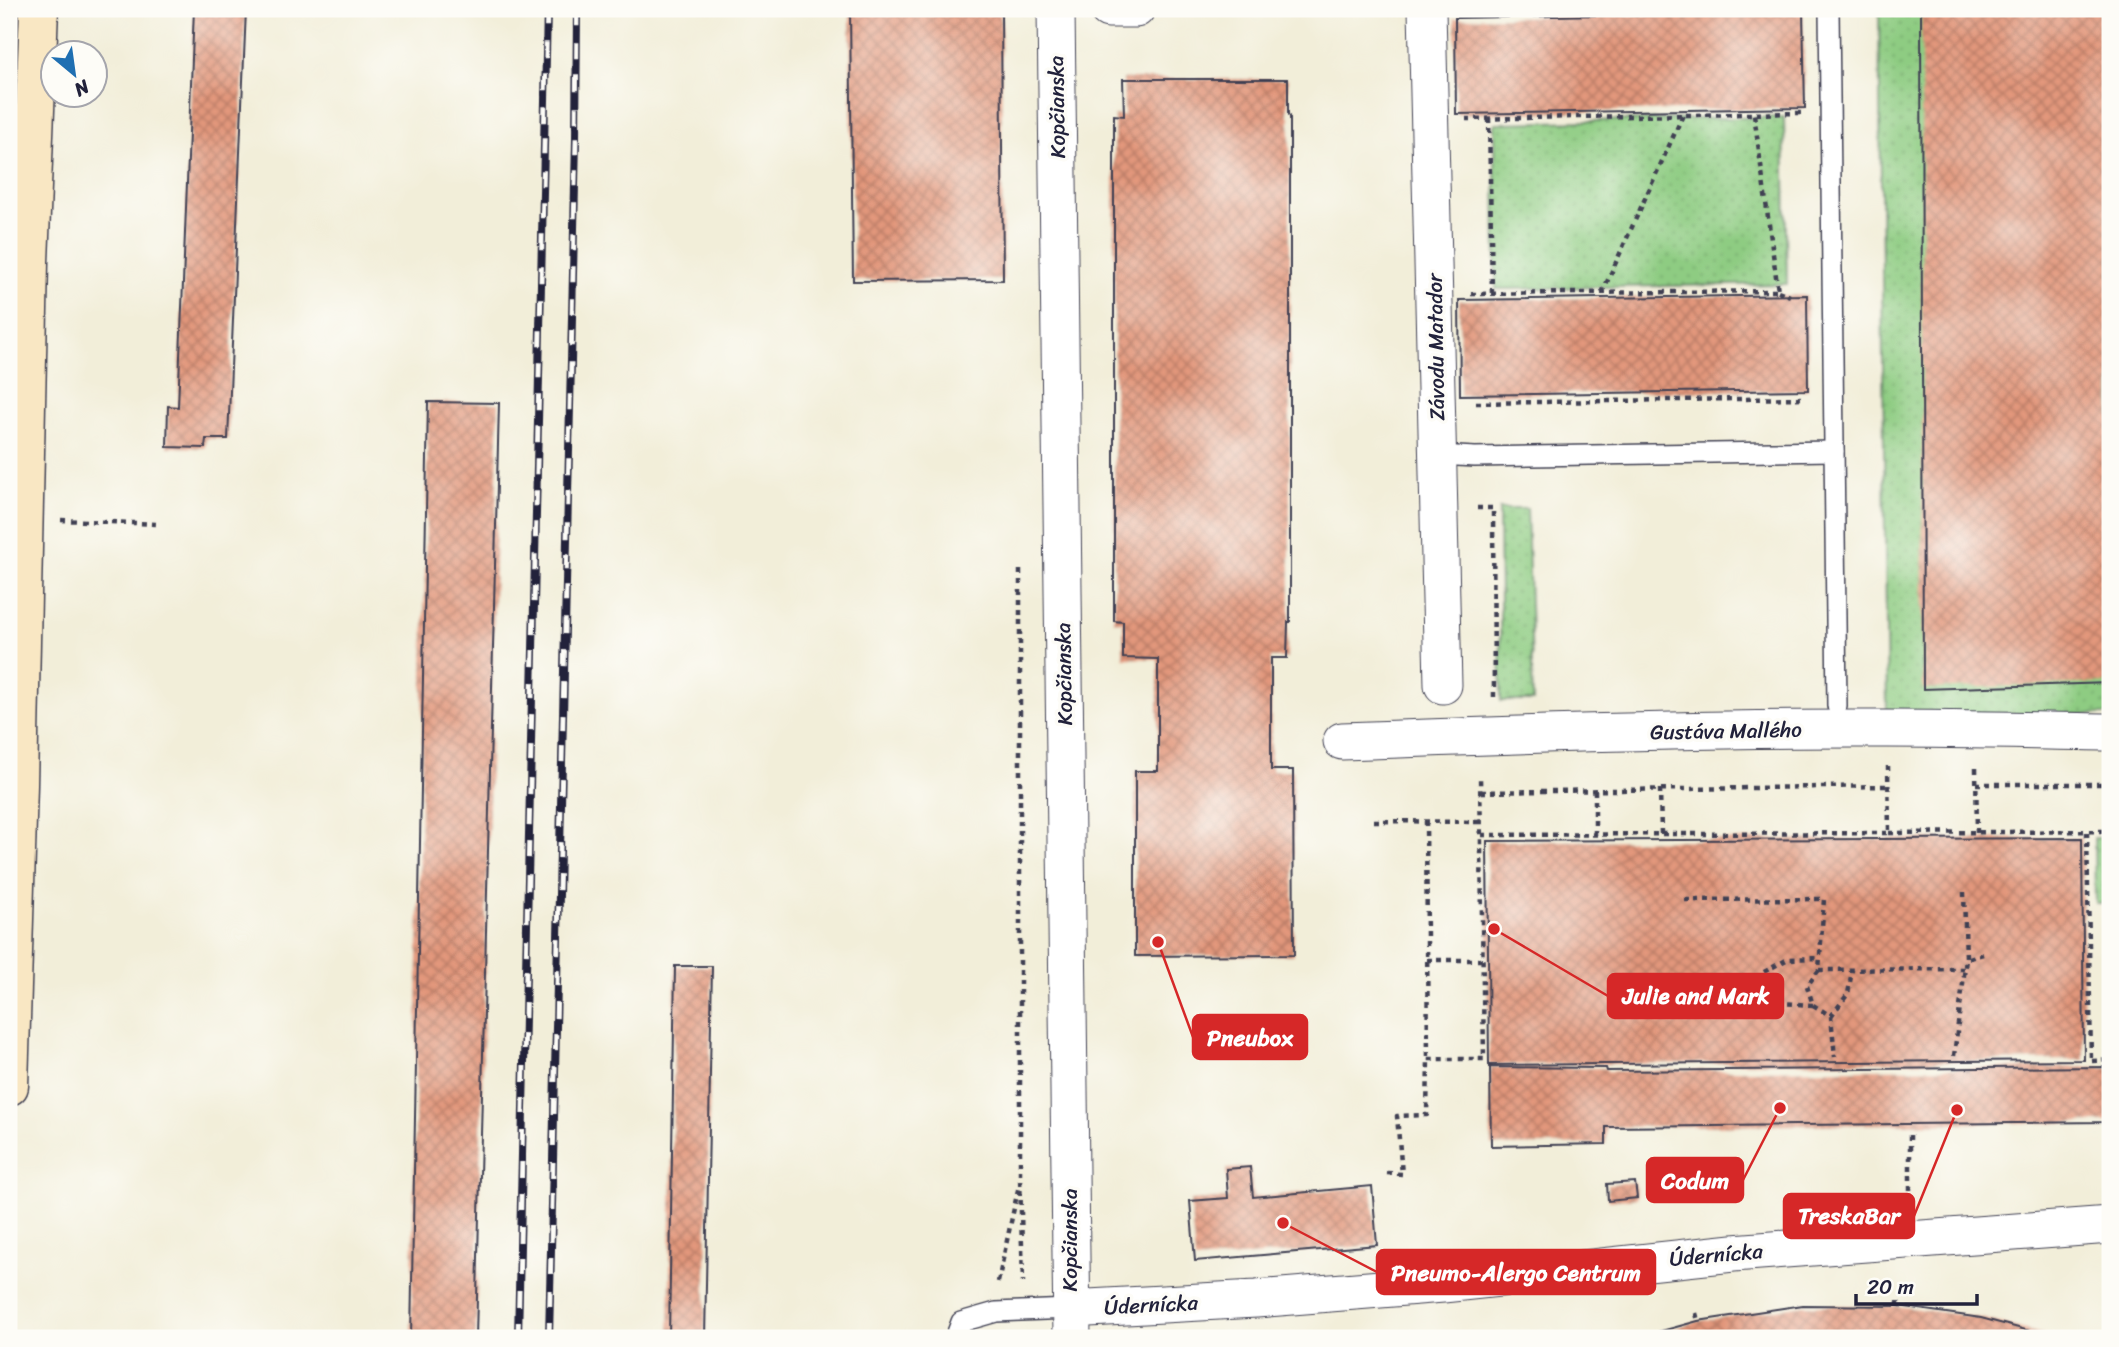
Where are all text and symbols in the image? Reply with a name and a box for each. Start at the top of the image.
north arrow [38,38,108,108]
street label: Kopčianska [1037,55,1077,159]
text: N [68,70,97,106]
street label: Závodu Matador [1416,272,1456,421]
street label: Kopčianska [1044,622,1084,726]
street label: Gustáva Mallého [1650,711,1802,751]
callout: Julie and Mark [1608,974,1783,1018]
text: Julie and Mark [1620,976,1770,1017]
callout: Pneubox [1193,1015,1307,1059]
text: Pneubox [1207,1018,1294,1059]
callout: Codum [1647,1158,1743,1202]
text: Codum [1660,1161,1729,1202]
street label: Kopčianska [1051,1188,1089,1291]
callout: TreskaBar [1784,1194,1914,1238]
text: TreskaBar [1798,1196,1903,1237]
street label: Údernícka [1668,1232,1765,1278]
callout: Pneumo-Alergo Centrum [1377,1250,1655,1294]
text: Pneumo-Alergo Centrum [1391,1253,1641,1294]
scale bar [1856,1263,1977,1307]
text: 20 m [1867,1268,1914,1306]
street label: Údernícka [1103,1284,1199,1326]

